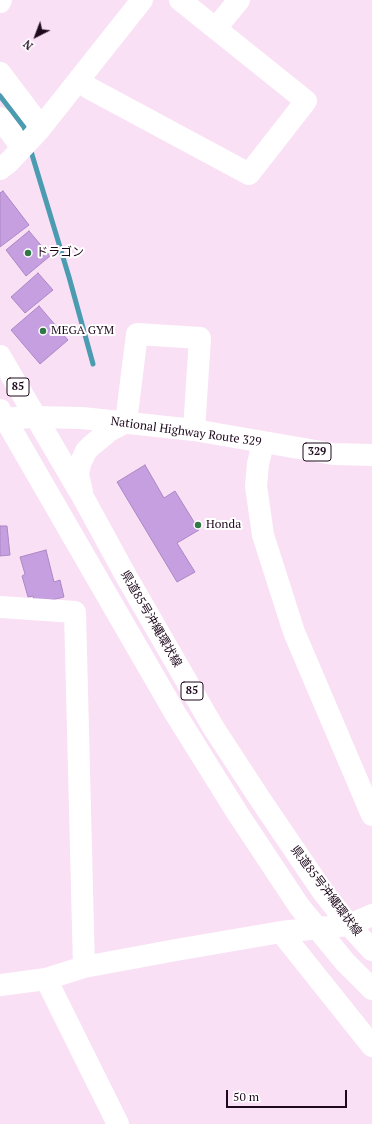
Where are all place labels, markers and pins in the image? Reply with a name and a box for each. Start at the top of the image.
place label: ドラゴン [36,246,84,260]
marker: ドラゴン [23,248,33,258]
place label: MEGA GYM [51,324,114,338]
marker: MEGA GYM [38,326,48,336]
place label: Honda [206,518,241,532]
marker: Honda [193,520,203,530]

